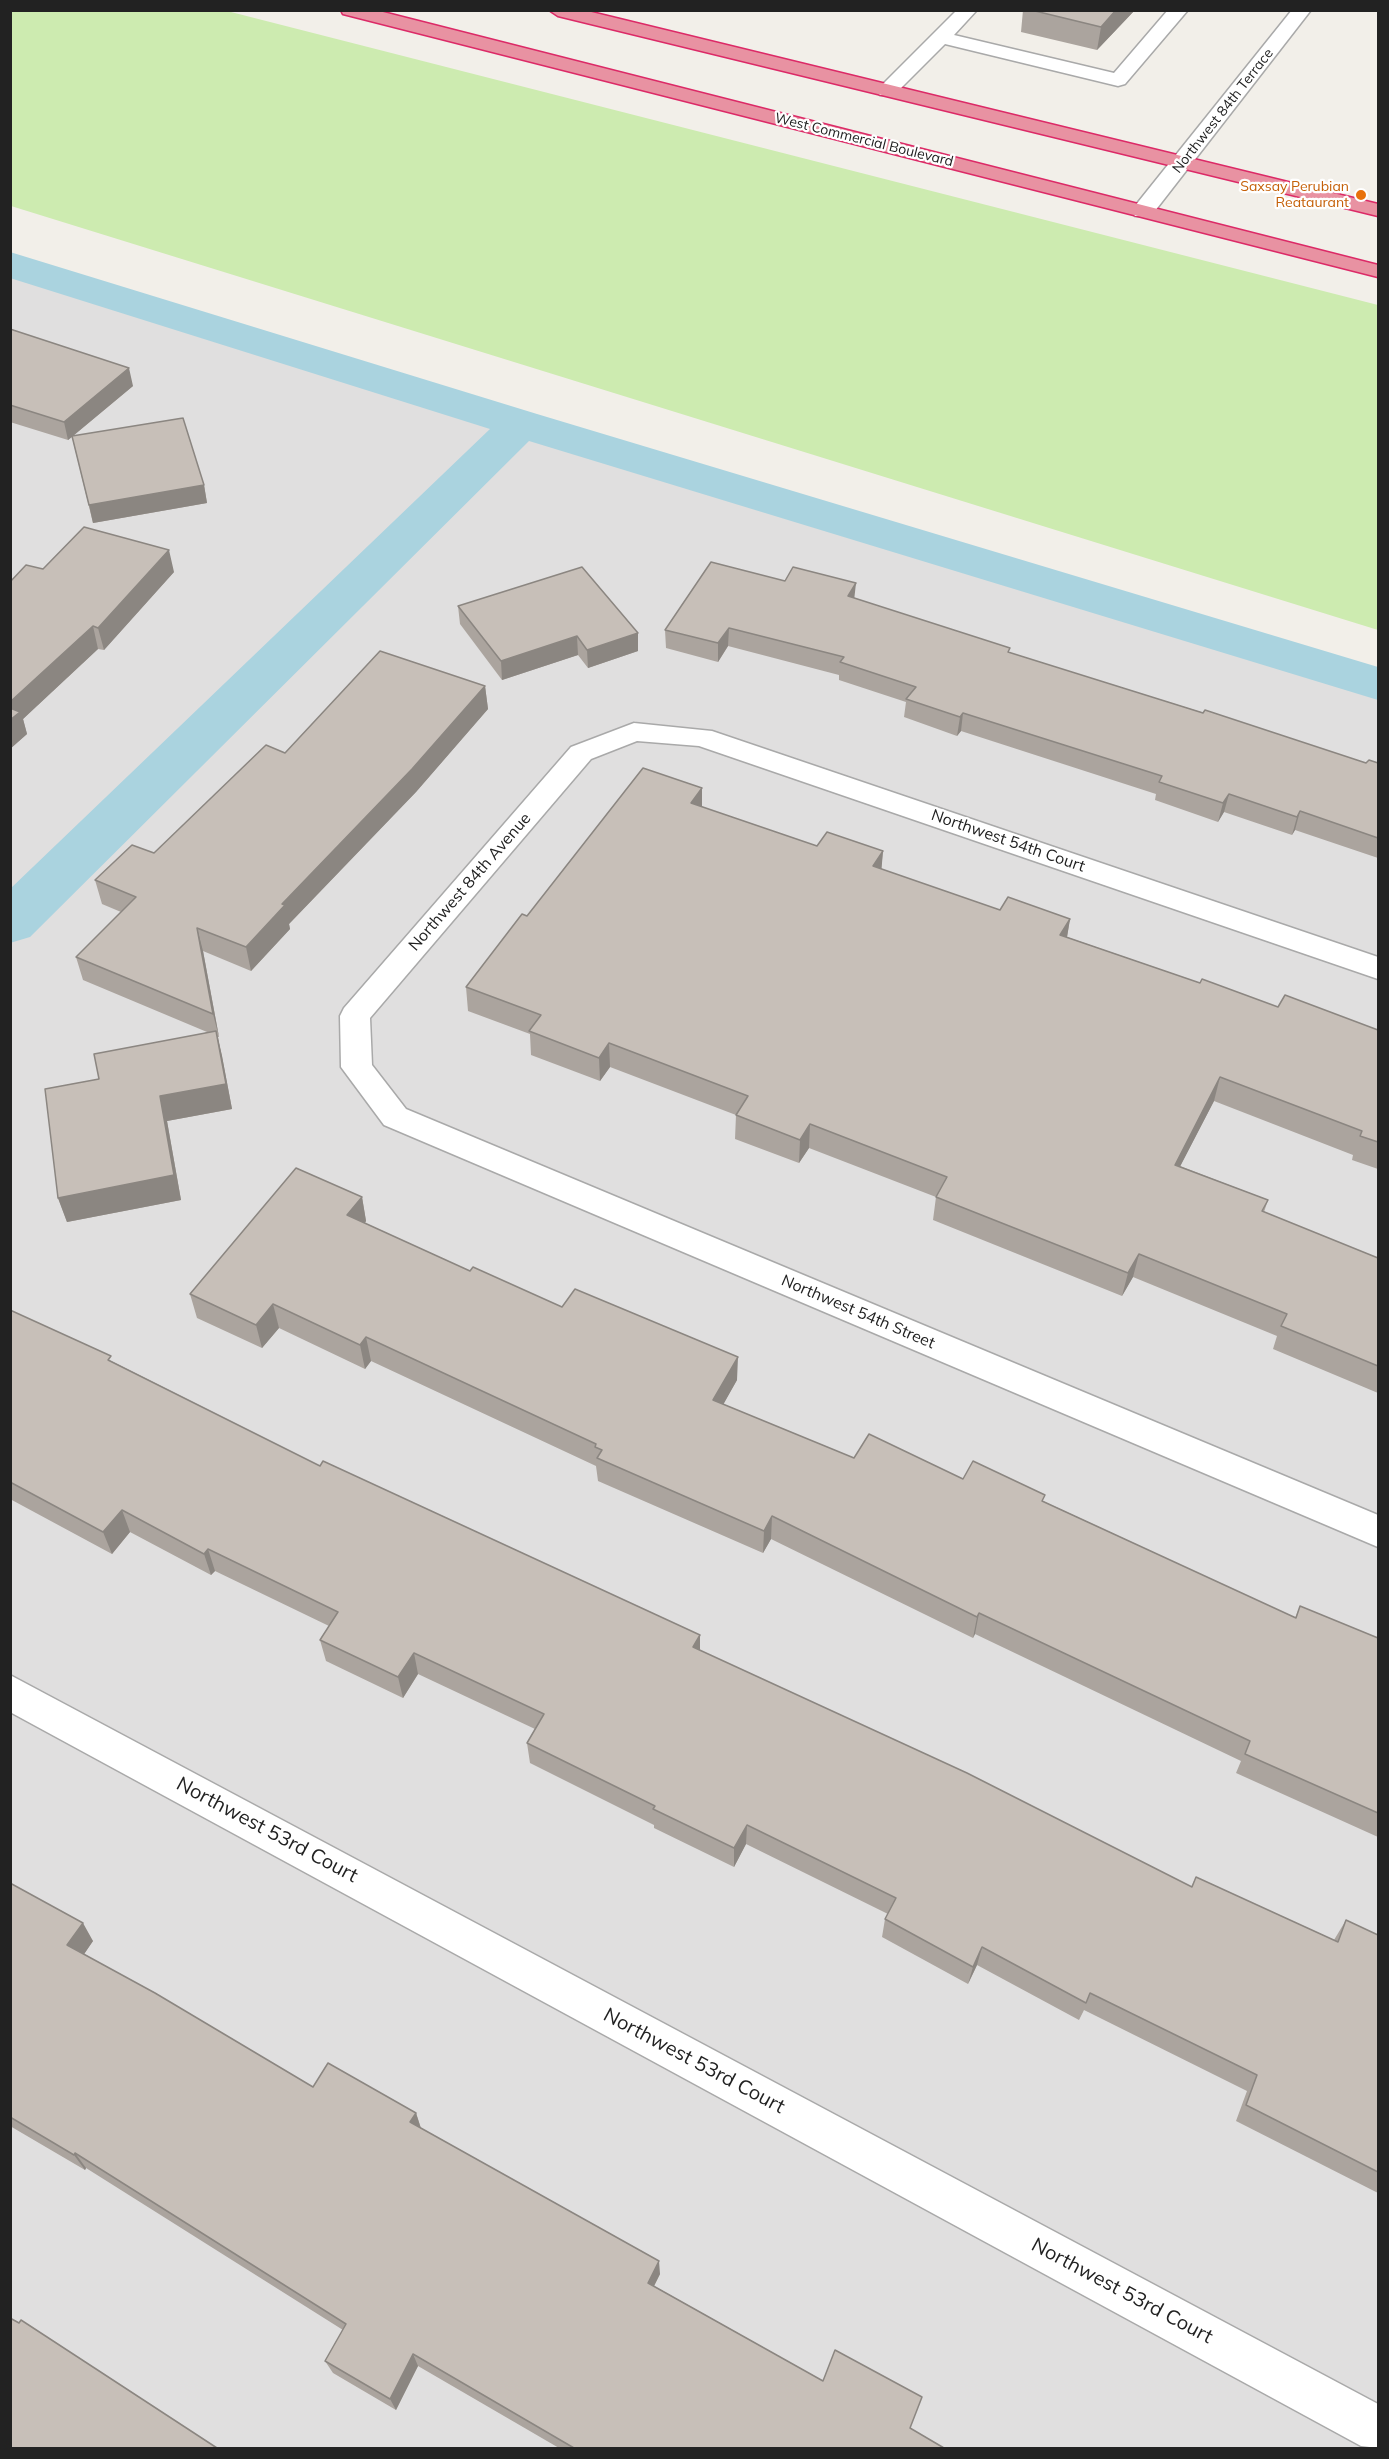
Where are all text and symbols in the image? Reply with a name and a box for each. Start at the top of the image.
street label: Northwest 84th Terrace [1169,45,1277,177]
street label: West Commercial Boulevard [773,110,955,170]
place label: Saxsay Perubian Reataurant [1240,179,1349,212]
marker: Saxsay Perubian Reataurant [1354,188,1368,202]
street label: Northwest 54th Court [929,806,1087,876]
street label: Northwest 84th Avenue [405,809,535,955]
street label: Northwest 54th Street [778,1271,938,1353]
street label: Northwest 53rd Court [172,1772,362,1888]
street label: Northwest 53rd Court [599,2003,789,2119]
street label: Northwest 53rd Court [1027,2233,1217,2349]

